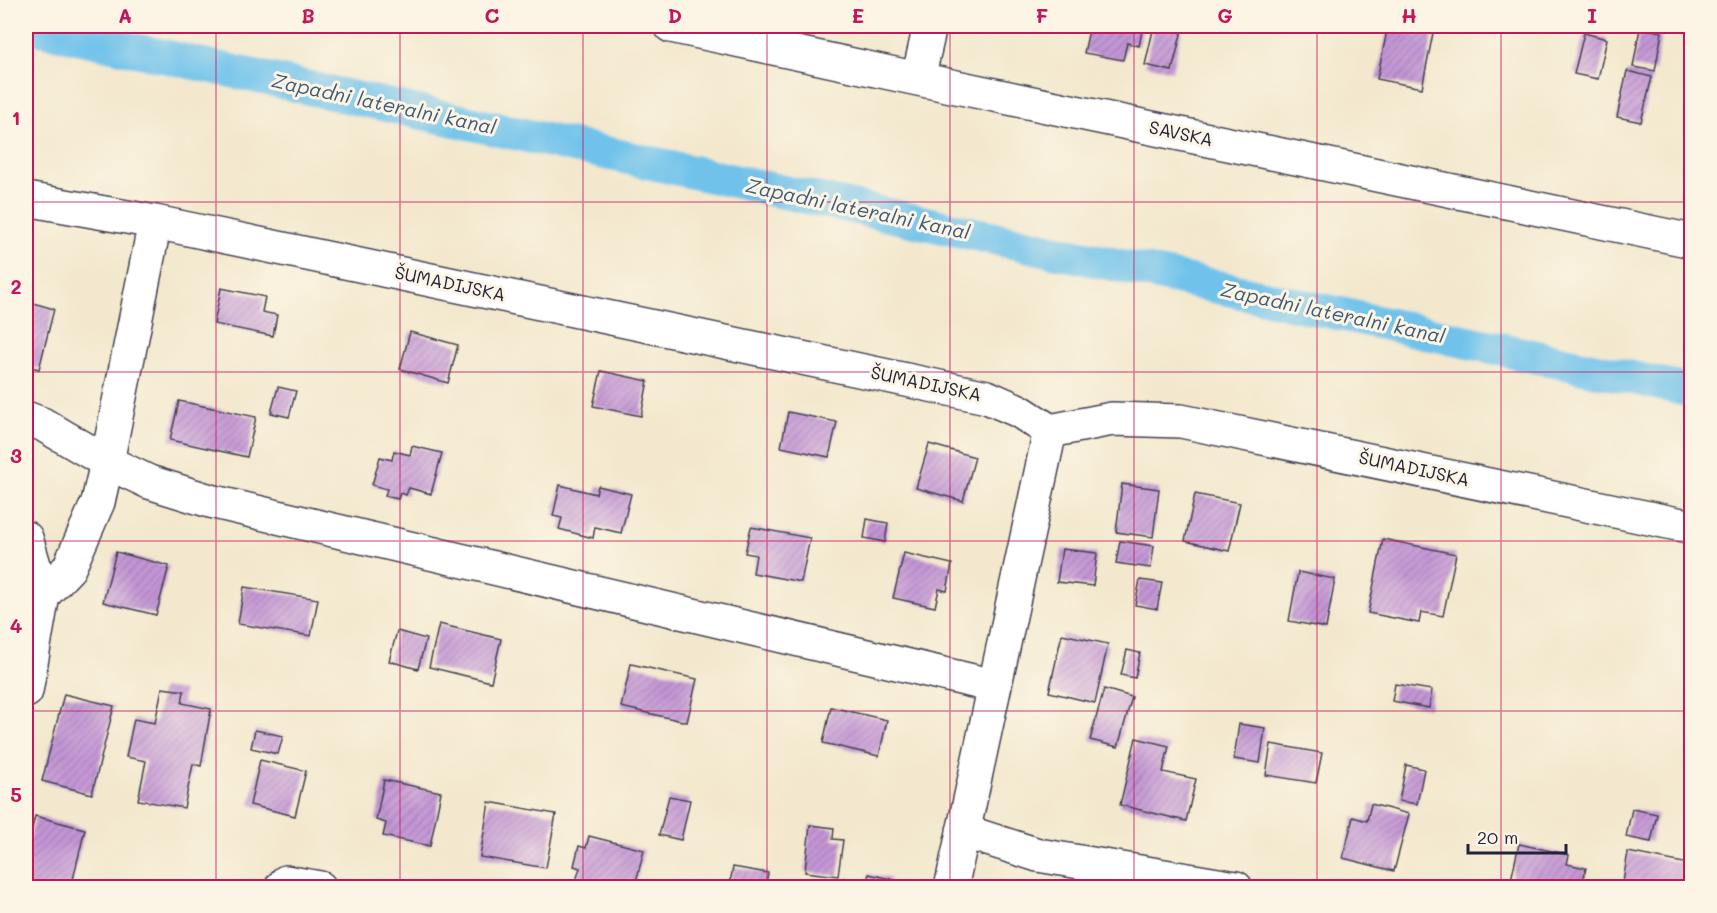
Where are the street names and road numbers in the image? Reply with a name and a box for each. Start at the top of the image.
street label: SAVSKA [1147,115,1215,152]
street label: ŠUMADIJSKA [393,260,508,306]
street label: ŠUMADIJSKA [869,360,984,406]
street label: ŠUMADIJSKA [1357,445,1472,491]

